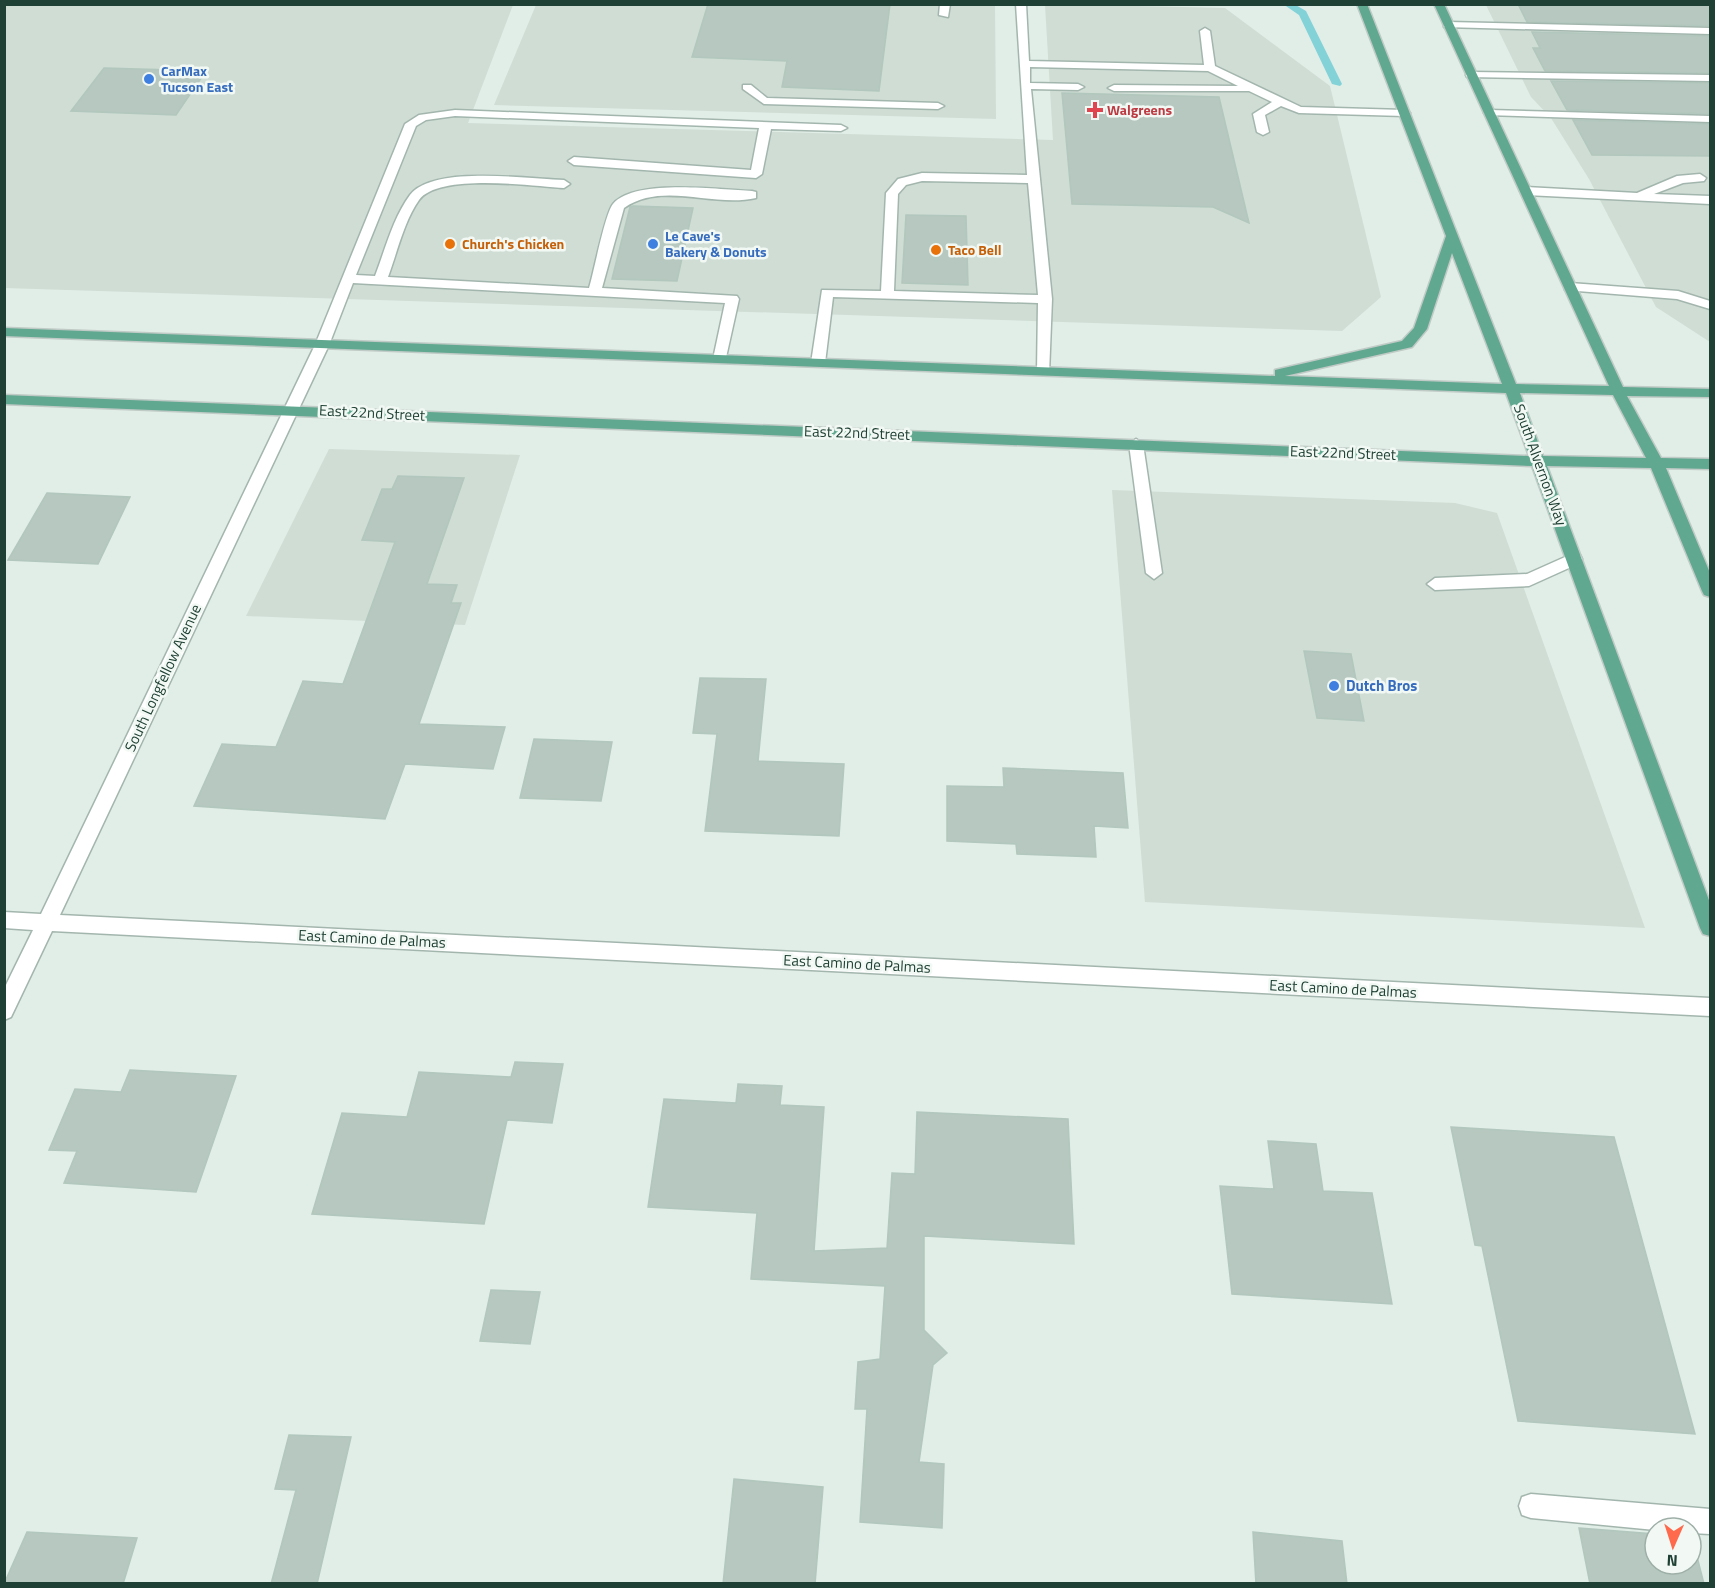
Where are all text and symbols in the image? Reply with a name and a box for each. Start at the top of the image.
place label: CarMax Tucson East [161,60,233,97]
marker: CarMax Tucson East [142,72,156,86]
place label: Walgreens [1107,99,1172,120]
marker: Walgreens [1088,103,1102,117]
place label: Le Cave's Bakery & Donuts [665,225,767,262]
place label: Church's Chicken [462,233,564,254]
marker: Church's Chicken [443,237,457,251]
marker: Le Cave's Bakery & Donuts [646,237,660,251]
place label: Taco Bell [948,239,1001,260]
marker: Taco Bell [929,243,943,257]
street label: East 22nd Street [318,398,426,427]
street label: South Alvernon Way [1508,401,1573,529]
street label: East 22nd Street [804,419,911,446]
street label: East 22nd Street [1290,439,1397,466]
street label: South Longfellow Avenue [118,600,207,755]
place label: Dutch Bros [1346,674,1417,697]
marker: Dutch Bros [1327,679,1341,693]
street label: East Camino de Palmas [298,923,446,954]
street label: East Camino de Palmas [783,948,931,979]
street label: East Camino de Palmas [1269,973,1417,1004]
north arrow [1643,1516,1703,1576]
text: N [1666,1549,1678,1573]

